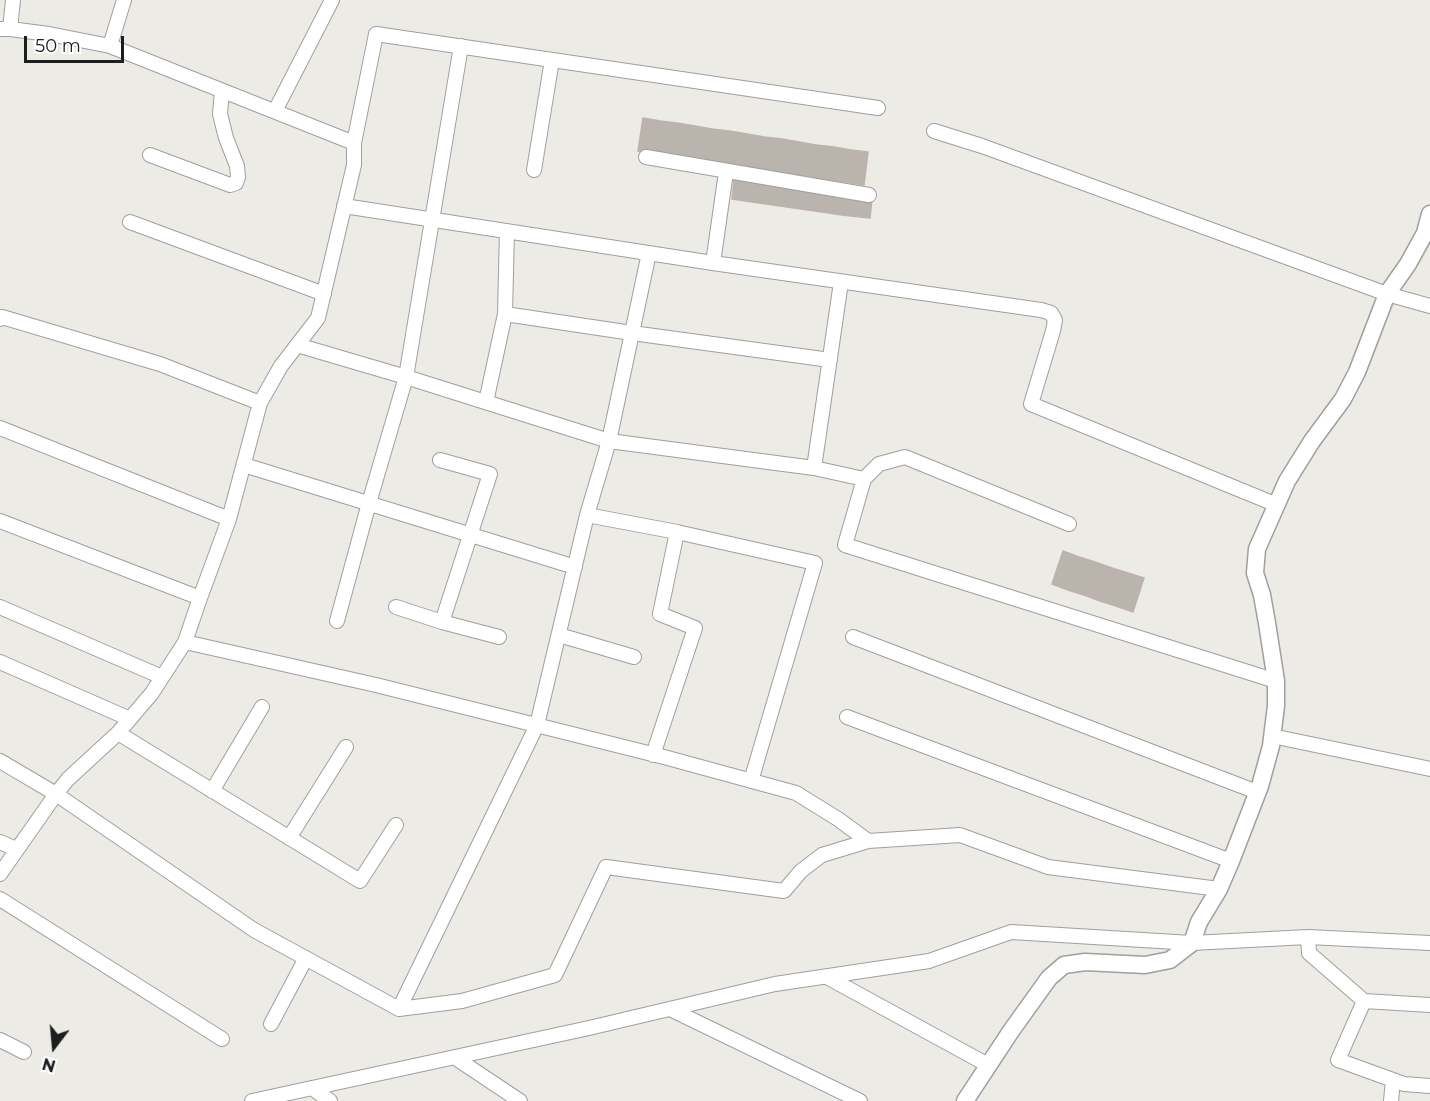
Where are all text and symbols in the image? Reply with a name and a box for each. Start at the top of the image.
scale bar [27,24,128,62]
text: 50 m [35,35,81,57]
north arrow [24,1017,84,1077]
text: N [40,1054,58,1076]

